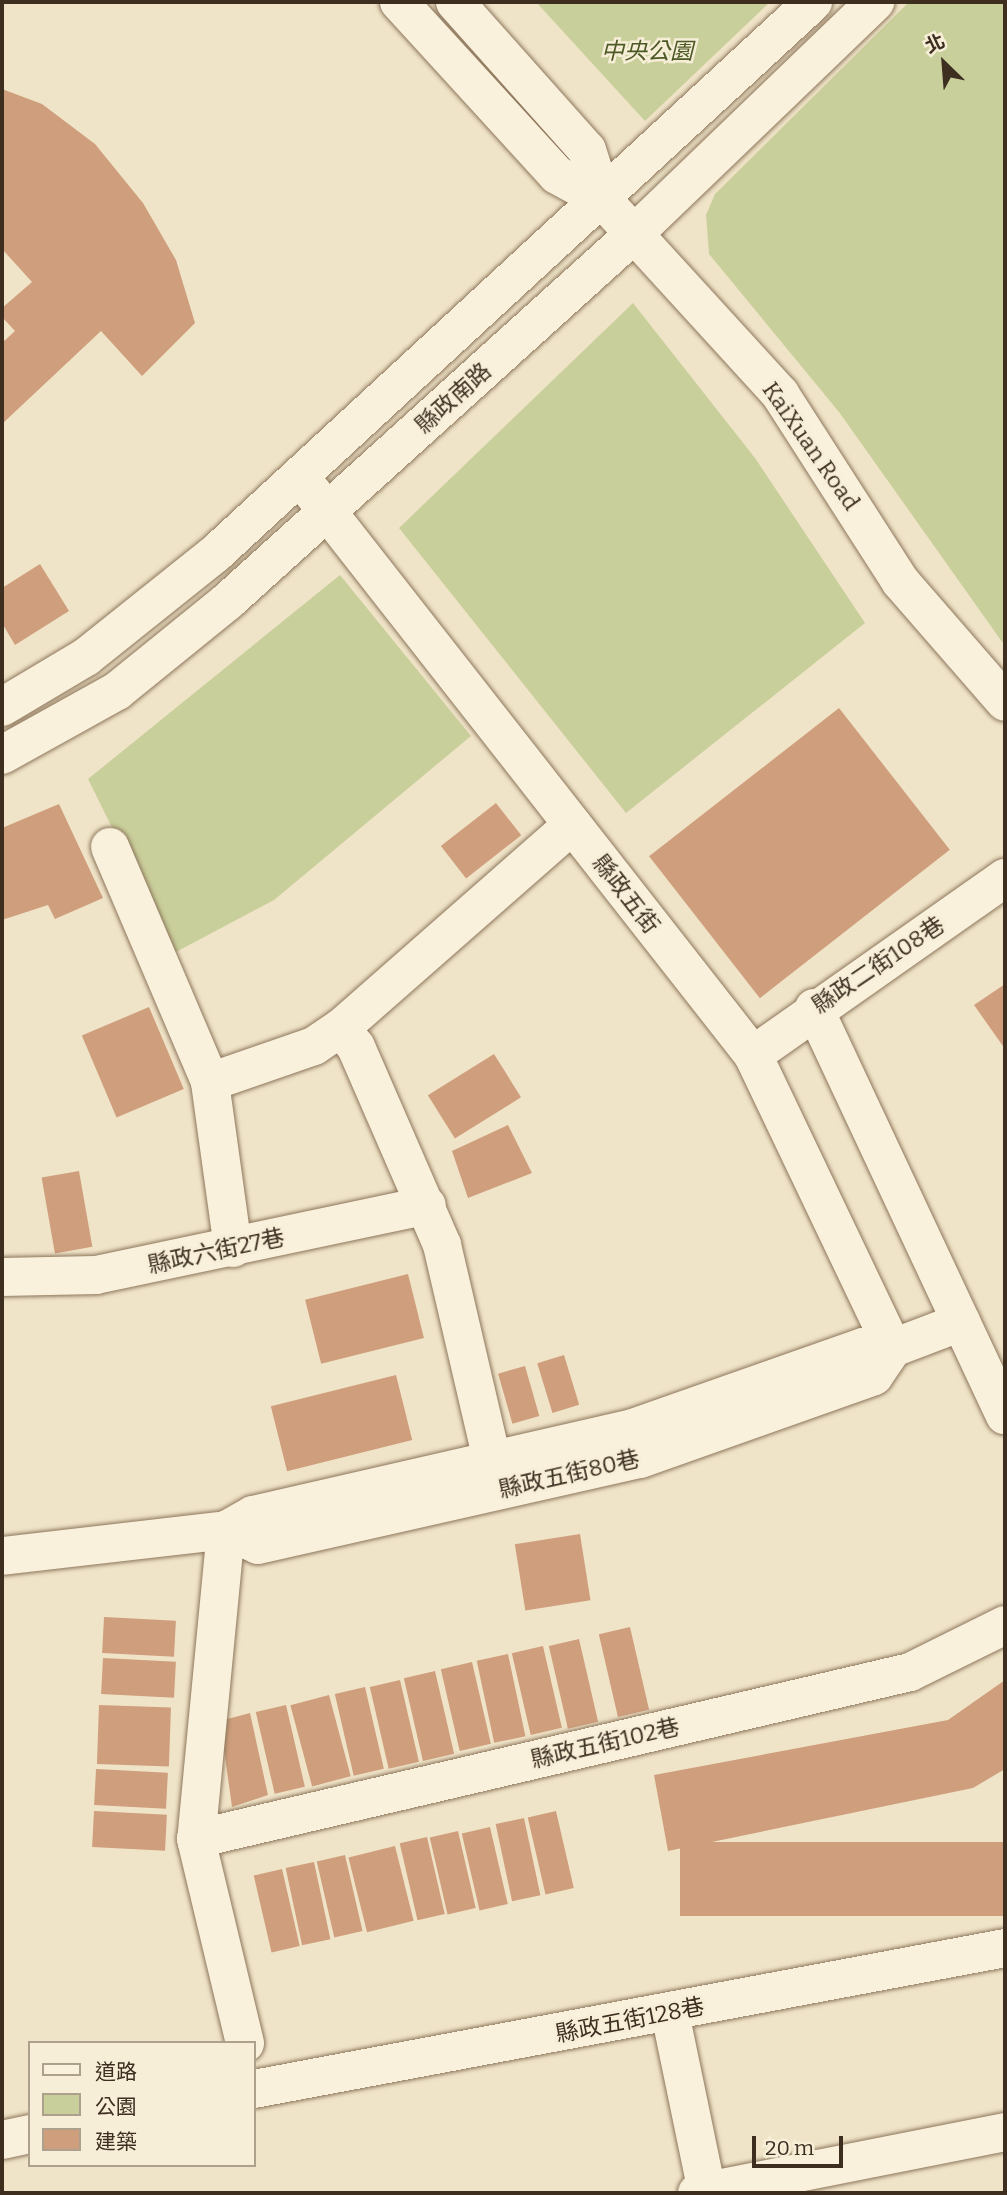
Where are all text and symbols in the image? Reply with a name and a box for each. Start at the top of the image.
north arrow [909,28,979,98]
text: 北 [921,29,948,58]
park label: 中央公園 [601,37,693,65]
street label: 縣政南路 [410,357,496,439]
street label: KaiXuan Road [757,377,865,515]
street label: 縣政五街 [587,849,665,939]
street label: 縣政二街108巷 [807,911,949,1019]
street label: 縣政六街27巷 [145,1223,287,1279]
street label: 縣政五街80巷 [496,1444,642,1504]
street label: 縣政五街102巷 [528,1713,682,1773]
street label: 縣政五街128巷 [553,1992,707,2048]
legend [28,2041,256,2167]
text: 道路 [95,2059,137,2085]
text: 公園 [95,2094,137,2120]
scale bar [755,2122,846,2166]
text: 建築 [95,2129,137,2155]
text: 20 m [765,2135,814,2161]

